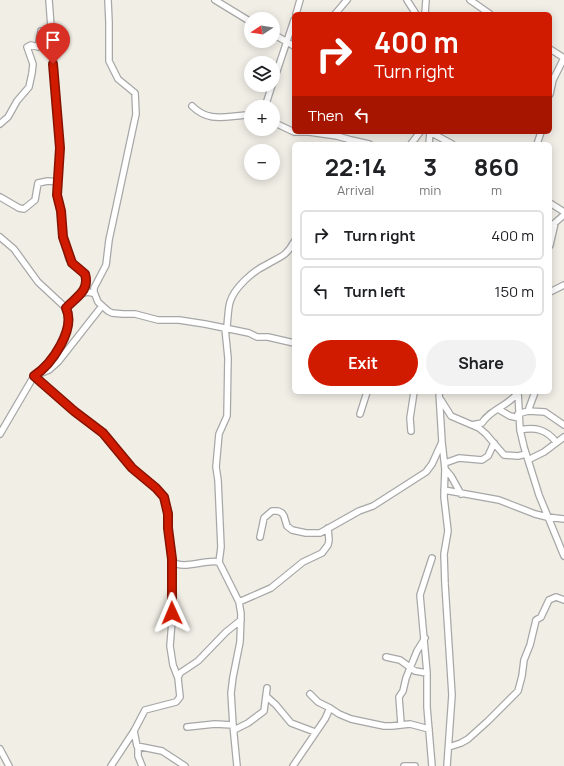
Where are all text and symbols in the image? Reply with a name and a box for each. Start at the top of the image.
north arrow [244,12,280,48]
map controls [244,12,280,180]
pin [36,23,70,64]
text: 400 m [374,23,459,61]
icon: right [308,28,360,80]
icon: arrive [42,29,64,51]
button: layers [244,56,280,92]
text: Turn right [374,59,455,83]
button: + [244,100,280,136]
icon: left [351,104,373,126]
text: Then [308,105,343,126]
button: − [244,144,280,180]
text: 22:14 [325,150,387,183]
text: 3 [423,150,437,183]
text: 860 [474,150,519,183]
text: Arrival [337,181,374,199]
text: min [419,181,441,199]
text: m [491,181,502,199]
icon: right [310,224,332,246]
text: Turn right [344,225,415,246]
text: 400 m [491,225,534,246]
icon: left [310,280,332,302]
text: Turn left [344,281,406,302]
text: 150 m [495,281,534,302]
button: Exit [308,340,418,386]
button: Share [426,340,536,386]
position arrow [151,592,193,634]

